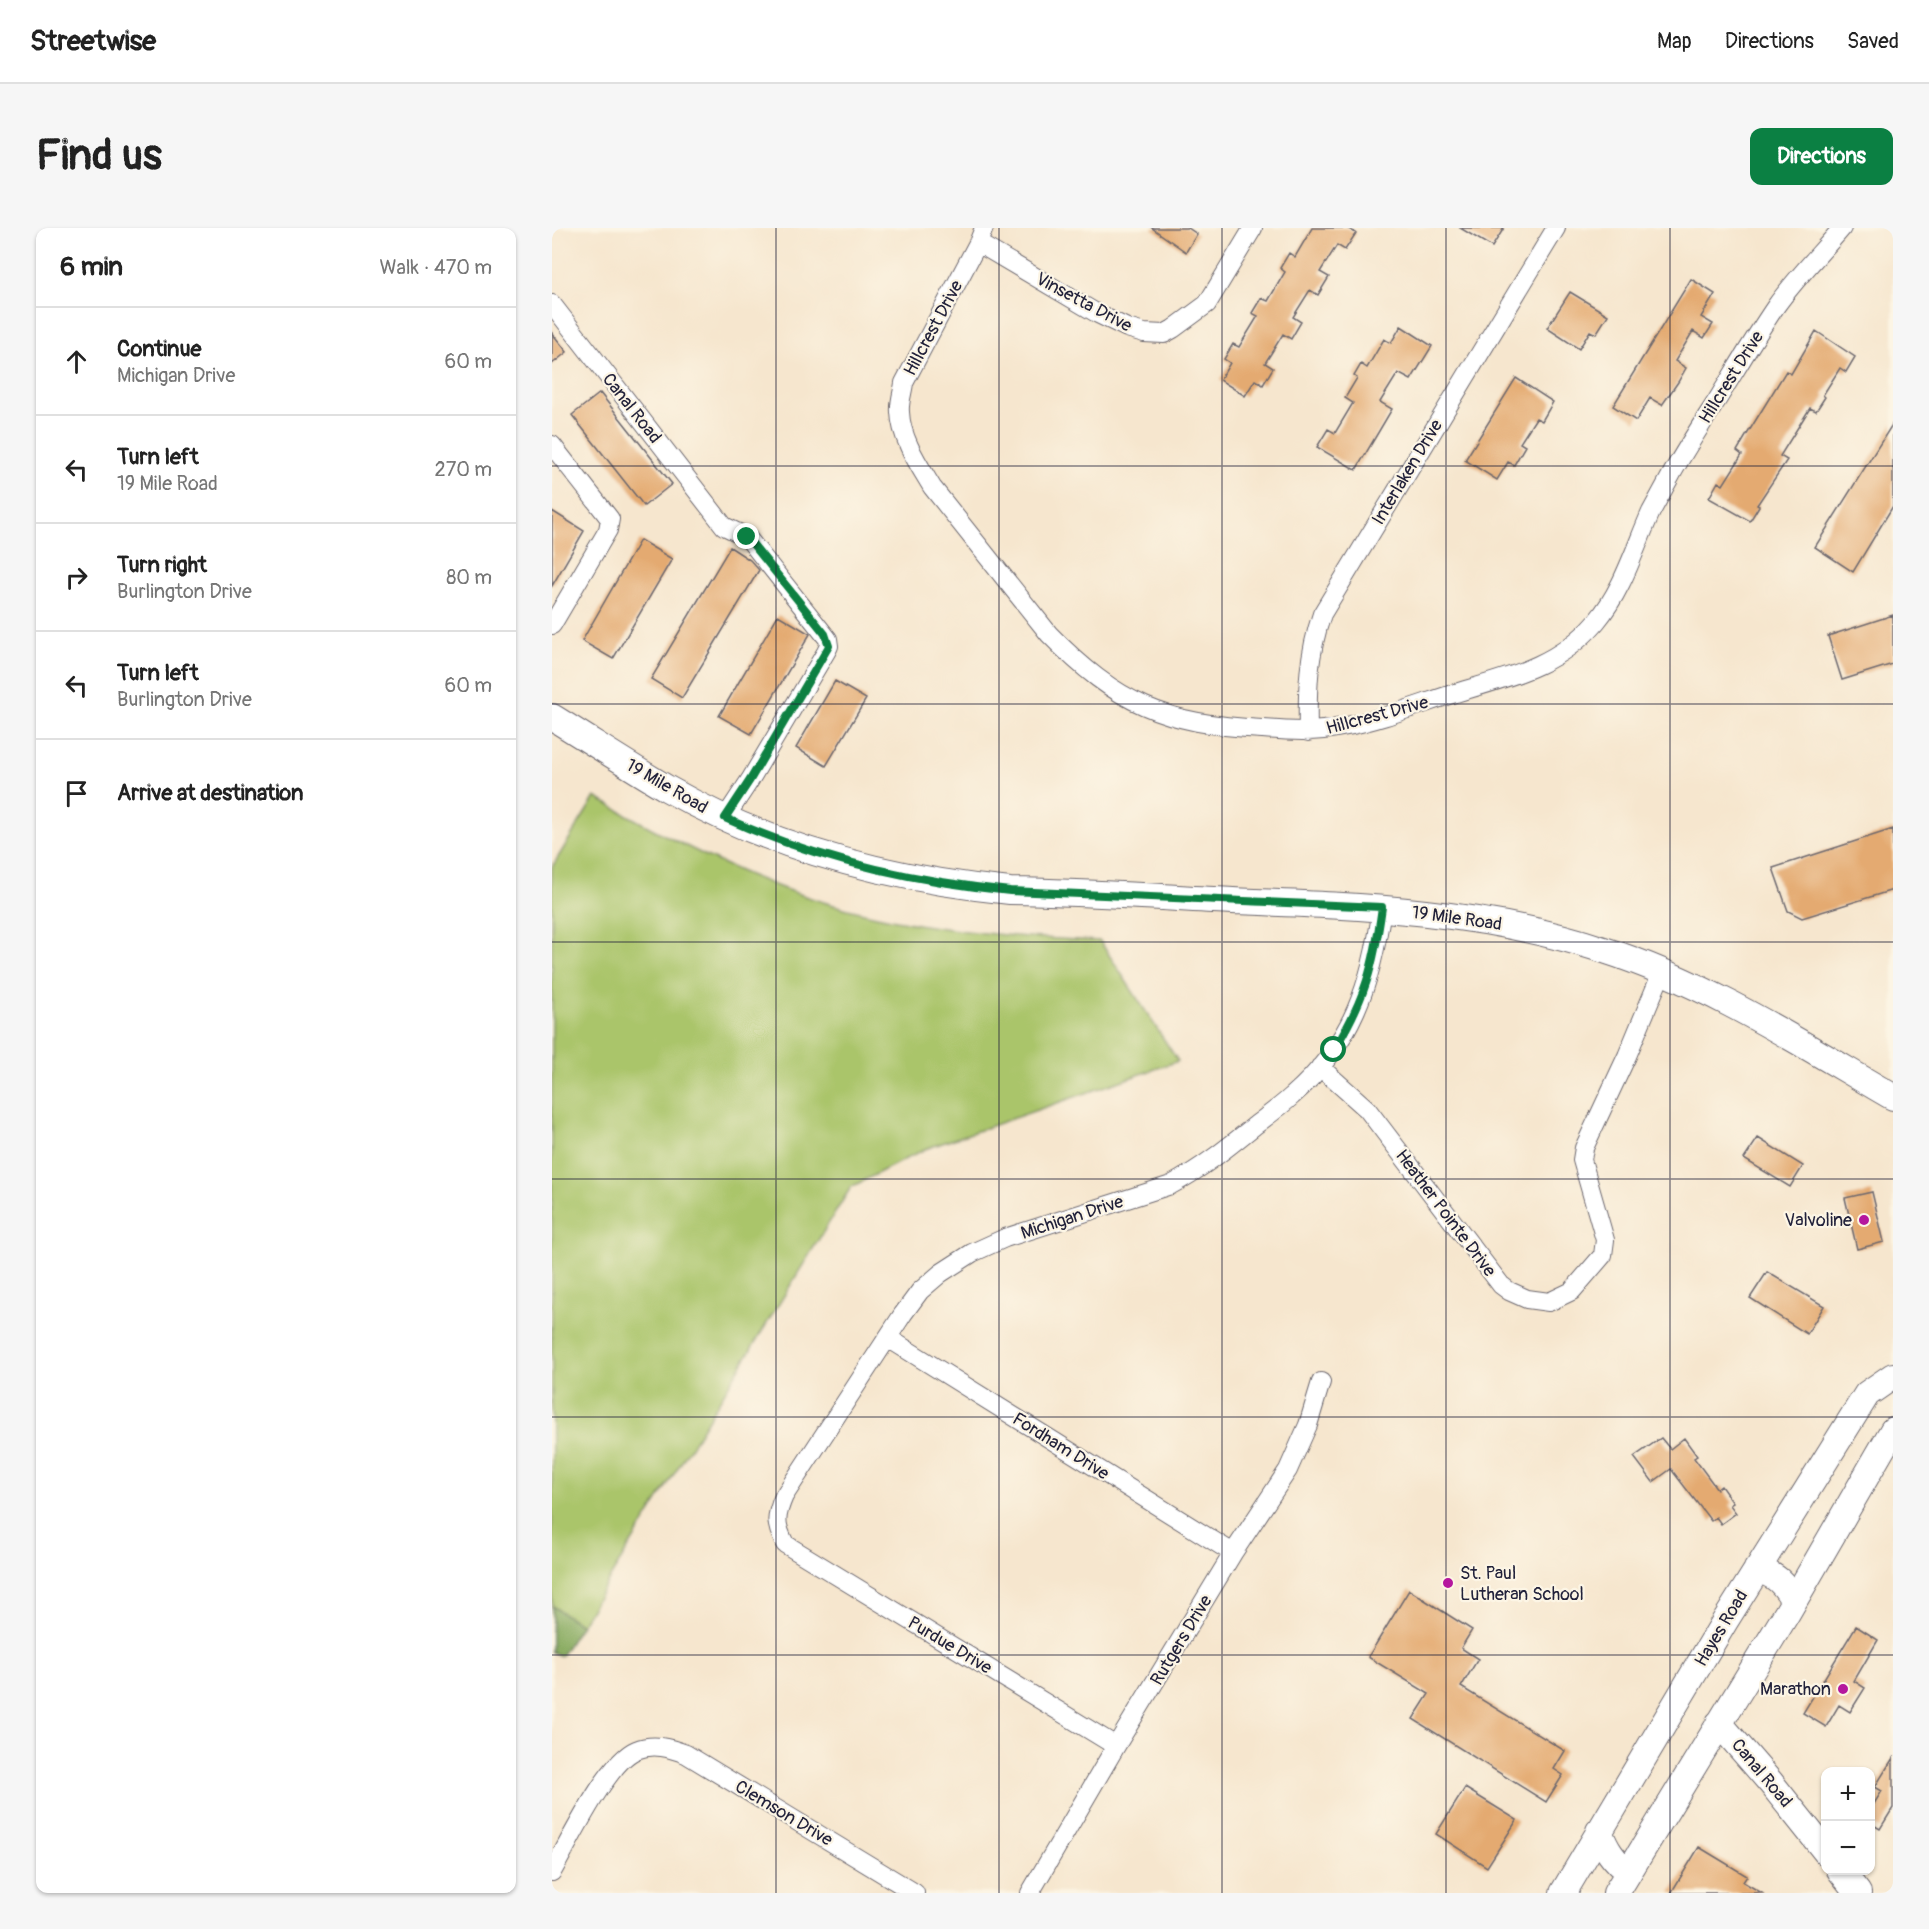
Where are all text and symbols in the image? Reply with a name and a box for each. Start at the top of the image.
text: Streetwise [30,24,156,59]
text: Map [1657,28,1692,55]
text: Directions [1725,28,1814,55]
text: Saved [1847,28,1899,55]
button: Directions [1750,128,1893,185]
text: Find us [36,130,162,182]
text: 6 min [60,251,123,283]
text: Walk · 470 m [379,255,492,280]
street label: Vinsetta Drive [1032,267,1136,337]
street label: Hillcrest Drive [899,276,968,380]
street label: Hillcrest Drive [1694,327,1769,428]
text: Continue [117,335,201,363]
icon: ahead [60,345,93,378]
text: 60 m [445,349,492,374]
text: Michigan Drive [117,363,235,388]
street label: Canal Road [597,369,666,448]
street label: Interlaken Drive [1367,415,1448,529]
text: Turn left [117,443,199,471]
icon: left [60,453,93,486]
text: 270 m [434,457,492,482]
text: 19 Mile Road [117,471,218,496]
route end [733,523,759,549]
text: Turn right [117,551,207,579]
icon: right [60,561,93,594]
text: 80 m [446,565,492,590]
text: Burlington Drive [117,579,252,604]
text: Turn left [117,659,199,687]
icon: left [60,669,93,702]
text: 60 m [445,673,492,698]
text: Burlington Drive [117,687,252,712]
street label: Hillcrest Drive [1323,691,1431,740]
street label: 19 Mile Road [622,754,712,819]
icon: arrive [60,777,93,810]
text: Arrive at destination [117,779,303,807]
street label: 19 Mile Road [1410,901,1503,936]
route start [1320,1036,1346,1062]
street label: Heather Pointe Drive [1390,1145,1501,1282]
street label: Michigan Drive [1018,1190,1126,1245]
place label: Valvoline [1784,1209,1852,1232]
marker: Valvoline [1857,1213,1871,1227]
street label: Fordham Drive [1008,1408,1113,1485]
place label: St. Paul Lutheran School [1460,1562,1584,1606]
marker: St. Paul Lutheran School [1441,1576,1455,1590]
street label: Hayes Road [1690,1586,1753,1671]
street label: Rutgers Drive [1145,1591,1217,1690]
street label: Purdue Drive [903,1611,996,1680]
place label: Marathon [1760,1678,1831,1701]
marker: Marathon [1836,1682,1850,1696]
street label: Canal Road [1726,1734,1797,1812]
map controls [1821,1767,1875,1875]
button: + [1821,1767,1875,1821]
street label: Clemson Drive [731,1775,837,1852]
button: − [1821,1821,1875,1875]

